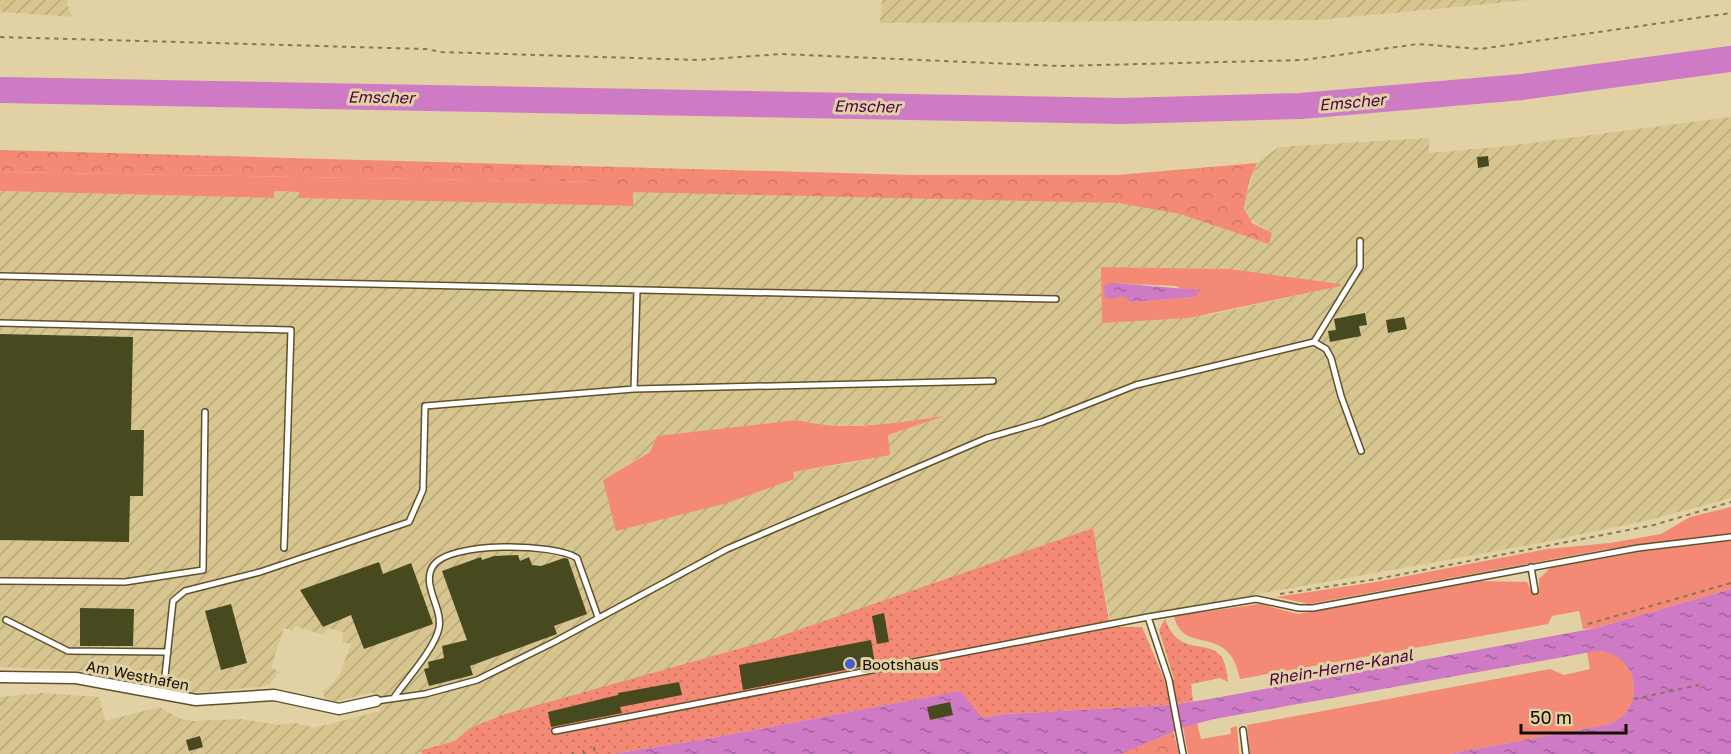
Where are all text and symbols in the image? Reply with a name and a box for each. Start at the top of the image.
water label: Emscher [348,86,417,108]
water label: Emscher [1318,89,1389,115]
water label: Emscher [834,95,903,117]
water label: Rhein-Herne-Kanal [1266,644,1415,690]
place label: Bootshaus [862,655,939,673]
street label: Am Westhafen [85,656,191,694]
marker: Bootshaus [843,657,857,671]
scale bar [1521,697,1626,735]
text: 50 m [1530,706,1572,728]

